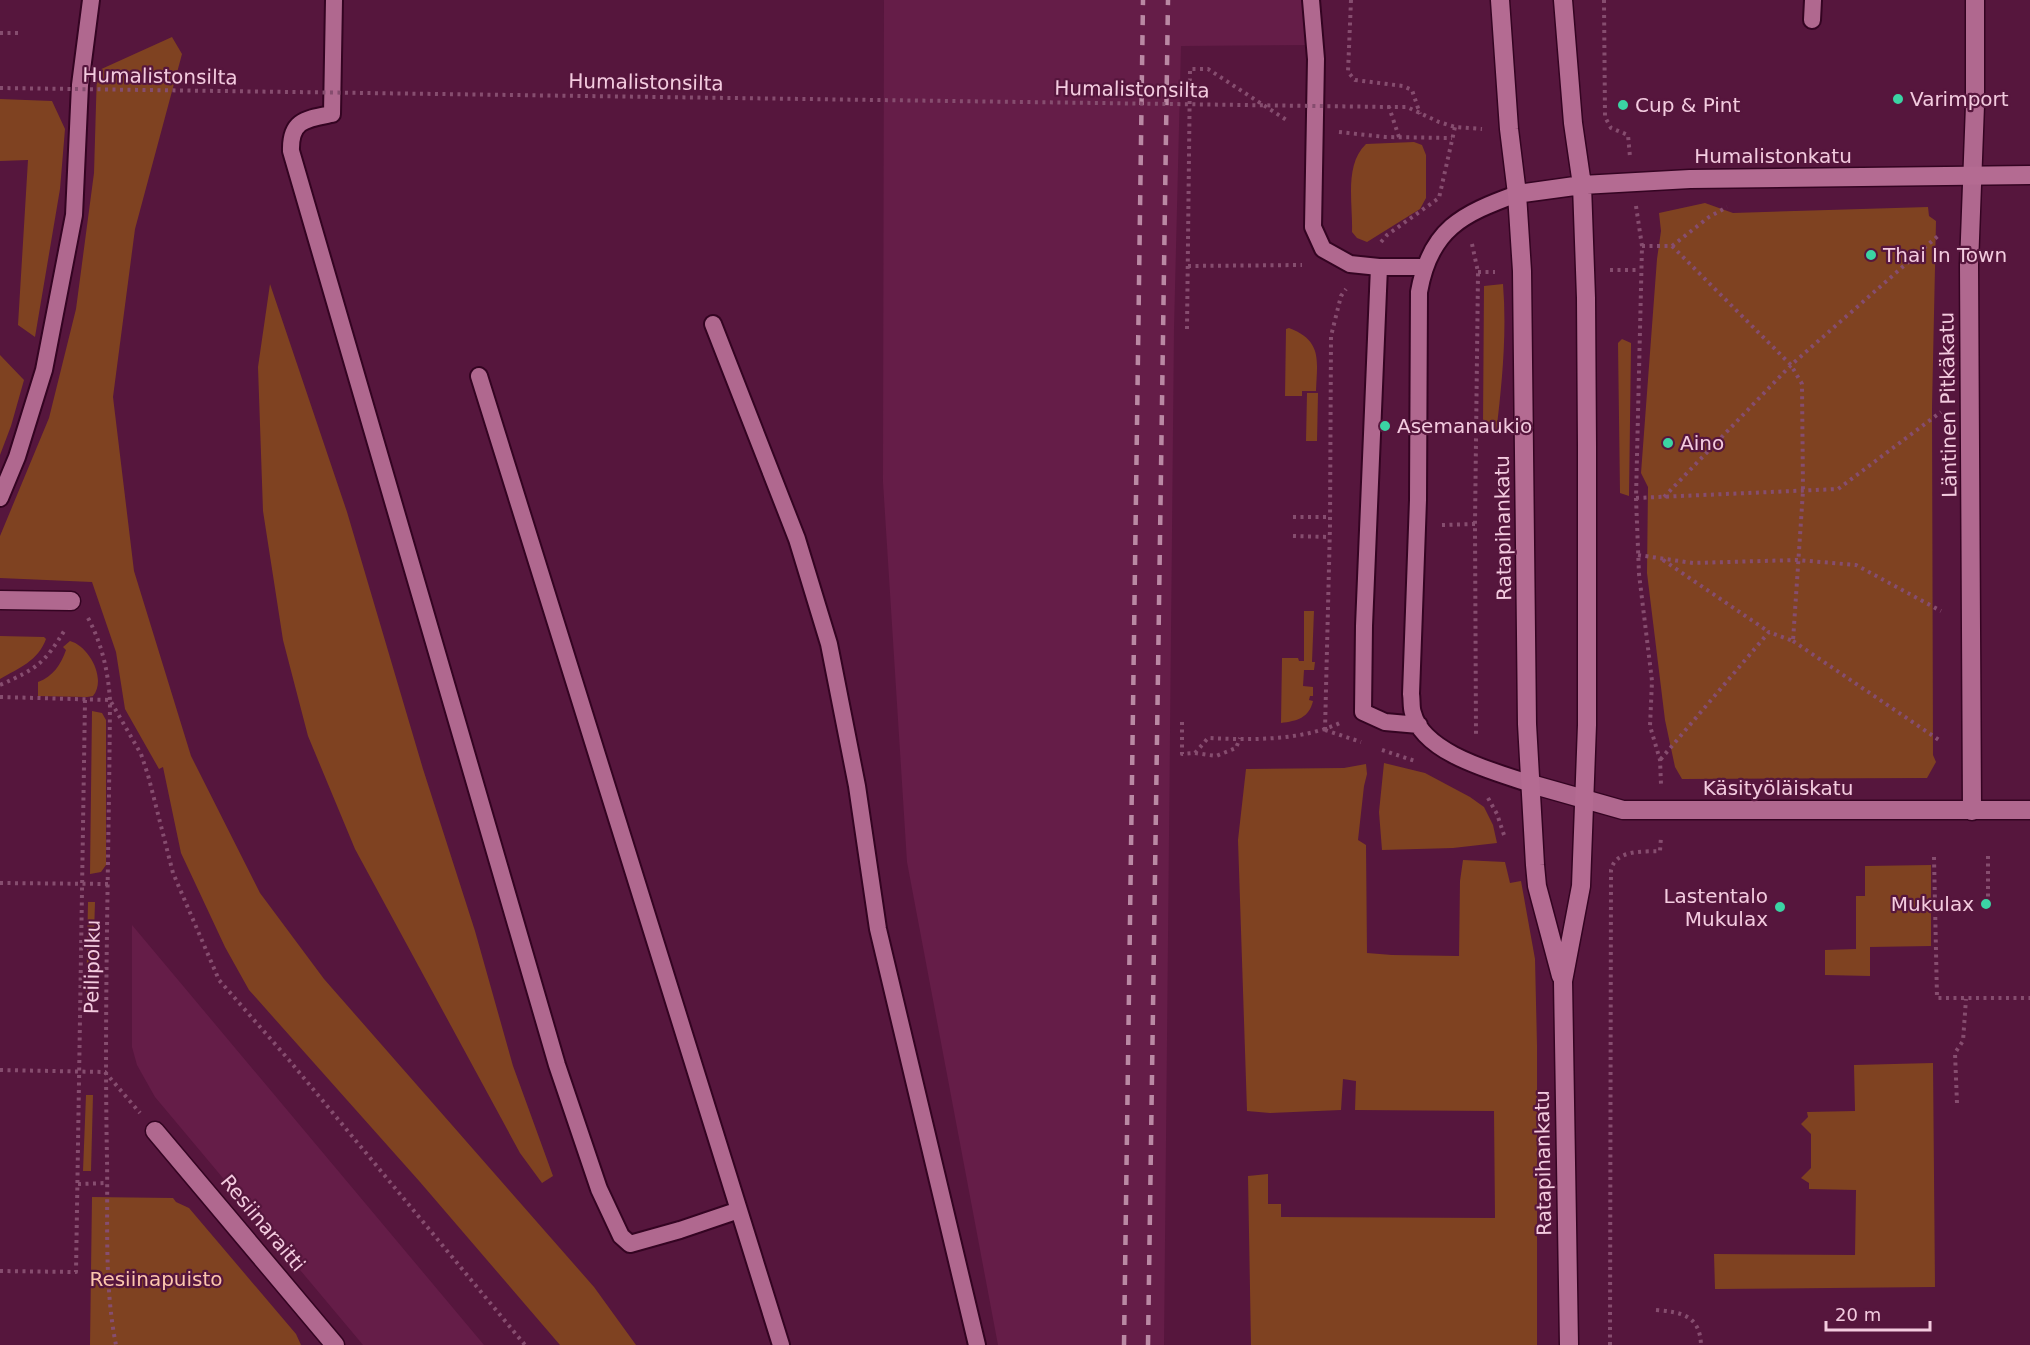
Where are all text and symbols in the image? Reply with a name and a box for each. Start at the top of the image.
street label: Humalistonsilta [82,63,238,89]
street label: Humalistonsilta [568,69,724,95]
street label: Humalistonsilta [1054,76,1210,102]
place label: Varimport [1910,87,2009,111]
marker: Varimport [1891,92,1905,106]
place label: Cup & Pint [1635,93,1741,117]
marker: Cup & Pint [1616,98,1630,112]
street label: Humalistonkatu [1694,144,1852,168]
place label: Thai In Town [1882,243,2007,267]
marker: Thai In Town [1864,248,1878,262]
street label: Läntinen Pitkäkatu [1934,312,1962,498]
place label: Asemanaukio [1397,414,1532,438]
marker: Asemanaukio [1378,419,1392,433]
place label: Aino [1680,431,1724,455]
marker: Aino [1661,436,1675,450]
street label: Ratapihankatu [1490,455,1516,601]
street label: Käsityöläiskatu [1703,776,1853,800]
place label: Lastentalo Mukulax [1663,884,1768,931]
place label: Mukulax [1891,892,1974,916]
marker: Mukulax [1979,897,1993,911]
marker: Lastentalo Mukulax [1773,900,1787,914]
street label: Peilipolku [79,920,105,1014]
street label: Ratapihankatu [1530,1090,1556,1236]
street label: Resiinaraitti [216,1170,310,1276]
park label: Resiinapuisto [89,1267,223,1291]
scale bar [1826,1294,1930,1332]
text: 20 m [1835,1304,1881,1325]

